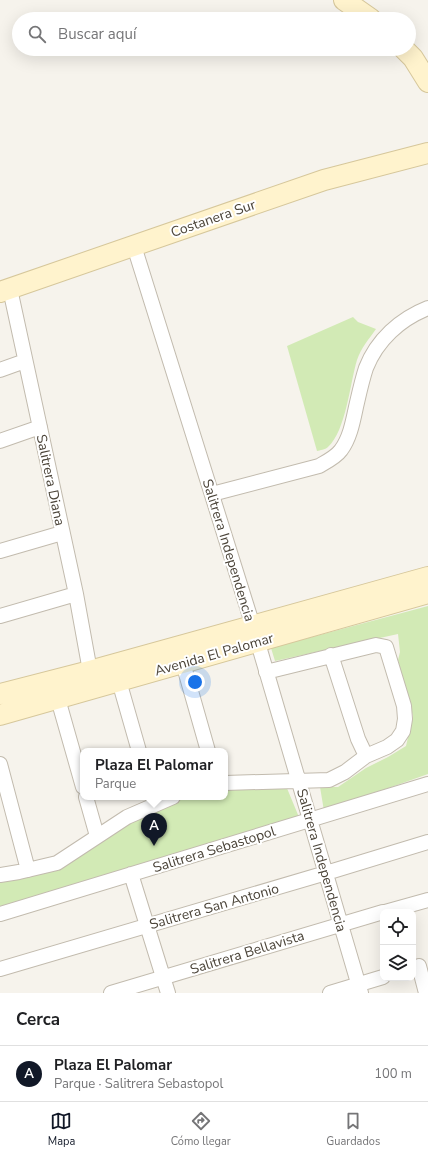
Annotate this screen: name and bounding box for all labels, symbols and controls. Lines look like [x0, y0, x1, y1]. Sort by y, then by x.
search box [12, 12, 416, 56]
icon: search [26, 23, 48, 45]
text: Buscar aquí [58, 24, 136, 44]
street label: Costanera Sur [168, 195, 258, 242]
street label: Salitrera Diana [32, 433, 69, 528]
street label: Salitrera Independencia [198, 477, 259, 624]
street label: Avenida El Palomar [152, 628, 276, 681]
your location [185, 672, 205, 692]
popup [80, 748, 228, 800]
text: Plaza El Palomar [95, 755, 213, 775]
text: Parque [95, 775, 136, 793]
street label: Salitrera Independencia [292, 786, 351, 934]
pin: A [141, 813, 167, 846]
street label: Salitrera Sebastopol [150, 821, 279, 877]
street label: Salitrera San Antonio [147, 879, 281, 934]
map controls [380, 909, 416, 981]
button: locate [380, 909, 416, 945]
street label: Salitrera Bellavista [188, 926, 307, 979]
button: layers [380, 945, 416, 981]
text: Cerca [16, 1008, 60, 1031]
text: Plaza El Palomar [54, 1055, 172, 1075]
text: A [24, 1065, 34, 1083]
text: 100 m [374, 1065, 412, 1083]
text: Parque · Salitrera Sebastopol [54, 1075, 223, 1093]
tab: Mapa [48, 1110, 75, 1149]
tab: Cómo llegar [171, 1110, 231, 1149]
tab: Guardados [326, 1110, 380, 1149]

